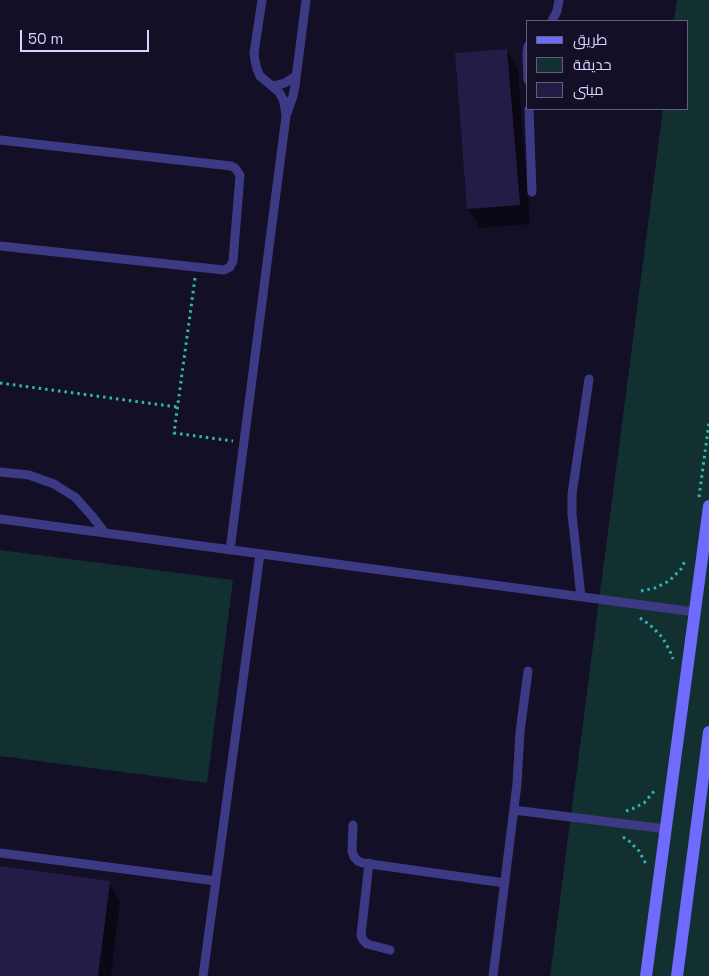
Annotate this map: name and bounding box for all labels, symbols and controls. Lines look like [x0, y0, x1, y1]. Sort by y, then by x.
scale bar [22, 20, 151, 52]
legend [526, 20, 689, 110]
text: 50 m [28, 29, 63, 48]
text: طريق [573, 30, 607, 49]
text: حديقة [573, 55, 612, 74]
text: مبنى [573, 80, 604, 99]

